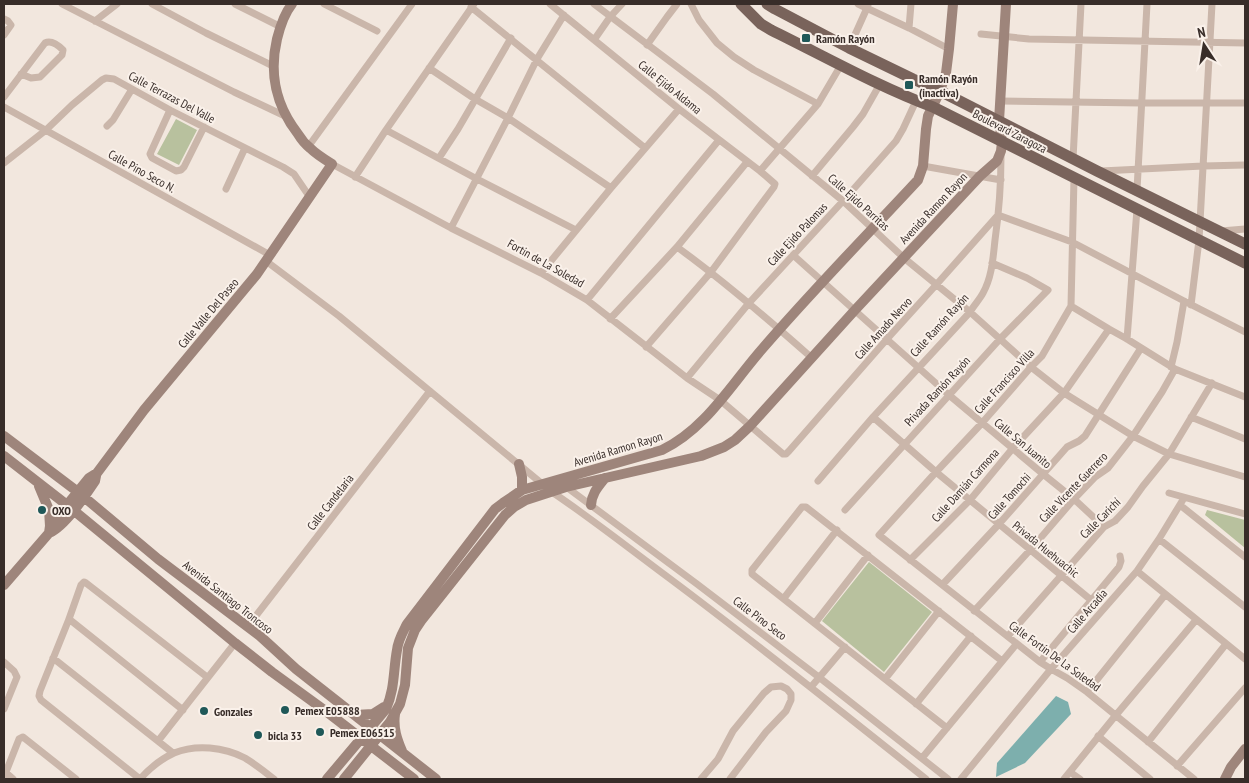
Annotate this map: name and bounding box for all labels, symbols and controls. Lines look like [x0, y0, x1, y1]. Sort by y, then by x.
north arrow [1179, 20, 1229, 70]
text: N [1196, 23, 1207, 42]
place label: Ramón Rayón [816, 31, 875, 46]
marker: Ramón Rayón [800, 32, 812, 44]
street label: Calle Ejido Aldama [635, 57, 705, 117]
street label: Calle Terrazas Del Valle [126, 68, 218, 126]
place label: Ramón Rayón (inactiva) [919, 71, 978, 100]
marker: Ramón Rayón (inactiva) [903, 79, 915, 91]
street label: Boulevard Zaragoza [970, 106, 1050, 156]
street label: Calle Pino Seco N. [106, 146, 178, 196]
street label: Avenida Ramon Rayon [896, 169, 970, 247]
street label: Calle Ejido Parritas [825, 170, 893, 234]
street label: Calle Ejido Palomas [764, 199, 830, 269]
street label: Fortin de La Soledad [505, 236, 587, 290]
street label: Calle Valle Del Paseo [174, 275, 242, 351]
street label: Calle Ramón Rayón [907, 290, 971, 360]
street label: Calle Amado Nervo [851, 294, 915, 362]
street label: Calle Francisco Villa [971, 345, 1037, 417]
street label: Privada Ramón Rayón [901, 353, 973, 429]
street label: Calle San Juanito [991, 415, 1055, 471]
street label: Avenida Ramon Rayon [572, 428, 664, 470]
street label: Calle Damián Carmona [928, 445, 1002, 525]
street label: Calle Vicente Guerrero [1036, 449, 1110, 525]
street label: Calle Tomochi [984, 470, 1034, 522]
street label: Calle Candelaria [303, 471, 357, 533]
street label: Calle Carichí [1077, 494, 1124, 541]
place label: OXO [52, 503, 71, 518]
marker: OXO [36, 504, 48, 516]
street label: Privada Huehuachic [1010, 518, 1083, 581]
street label: Avenida Santiago Troncoso [180, 557, 276, 637]
street label: Calle Arcadia [1064, 586, 1110, 636]
street label: Calle Pino Seco [730, 593, 790, 643]
street label: Calle Fortín De La Soledad [1006, 618, 1104, 694]
place label: Pemex E05888 [295, 703, 360, 718]
place label: Gonzales [214, 704, 253, 719]
marker: Pemex E05888 [279, 704, 291, 716]
marker: Gonzales [198, 705, 210, 717]
place label: Pemex E06515 [330, 725, 395, 740]
marker: Pemex E06515 [314, 726, 326, 738]
place label: bicla 33 [268, 728, 302, 743]
marker: bicla 33 [252, 729, 264, 741]

